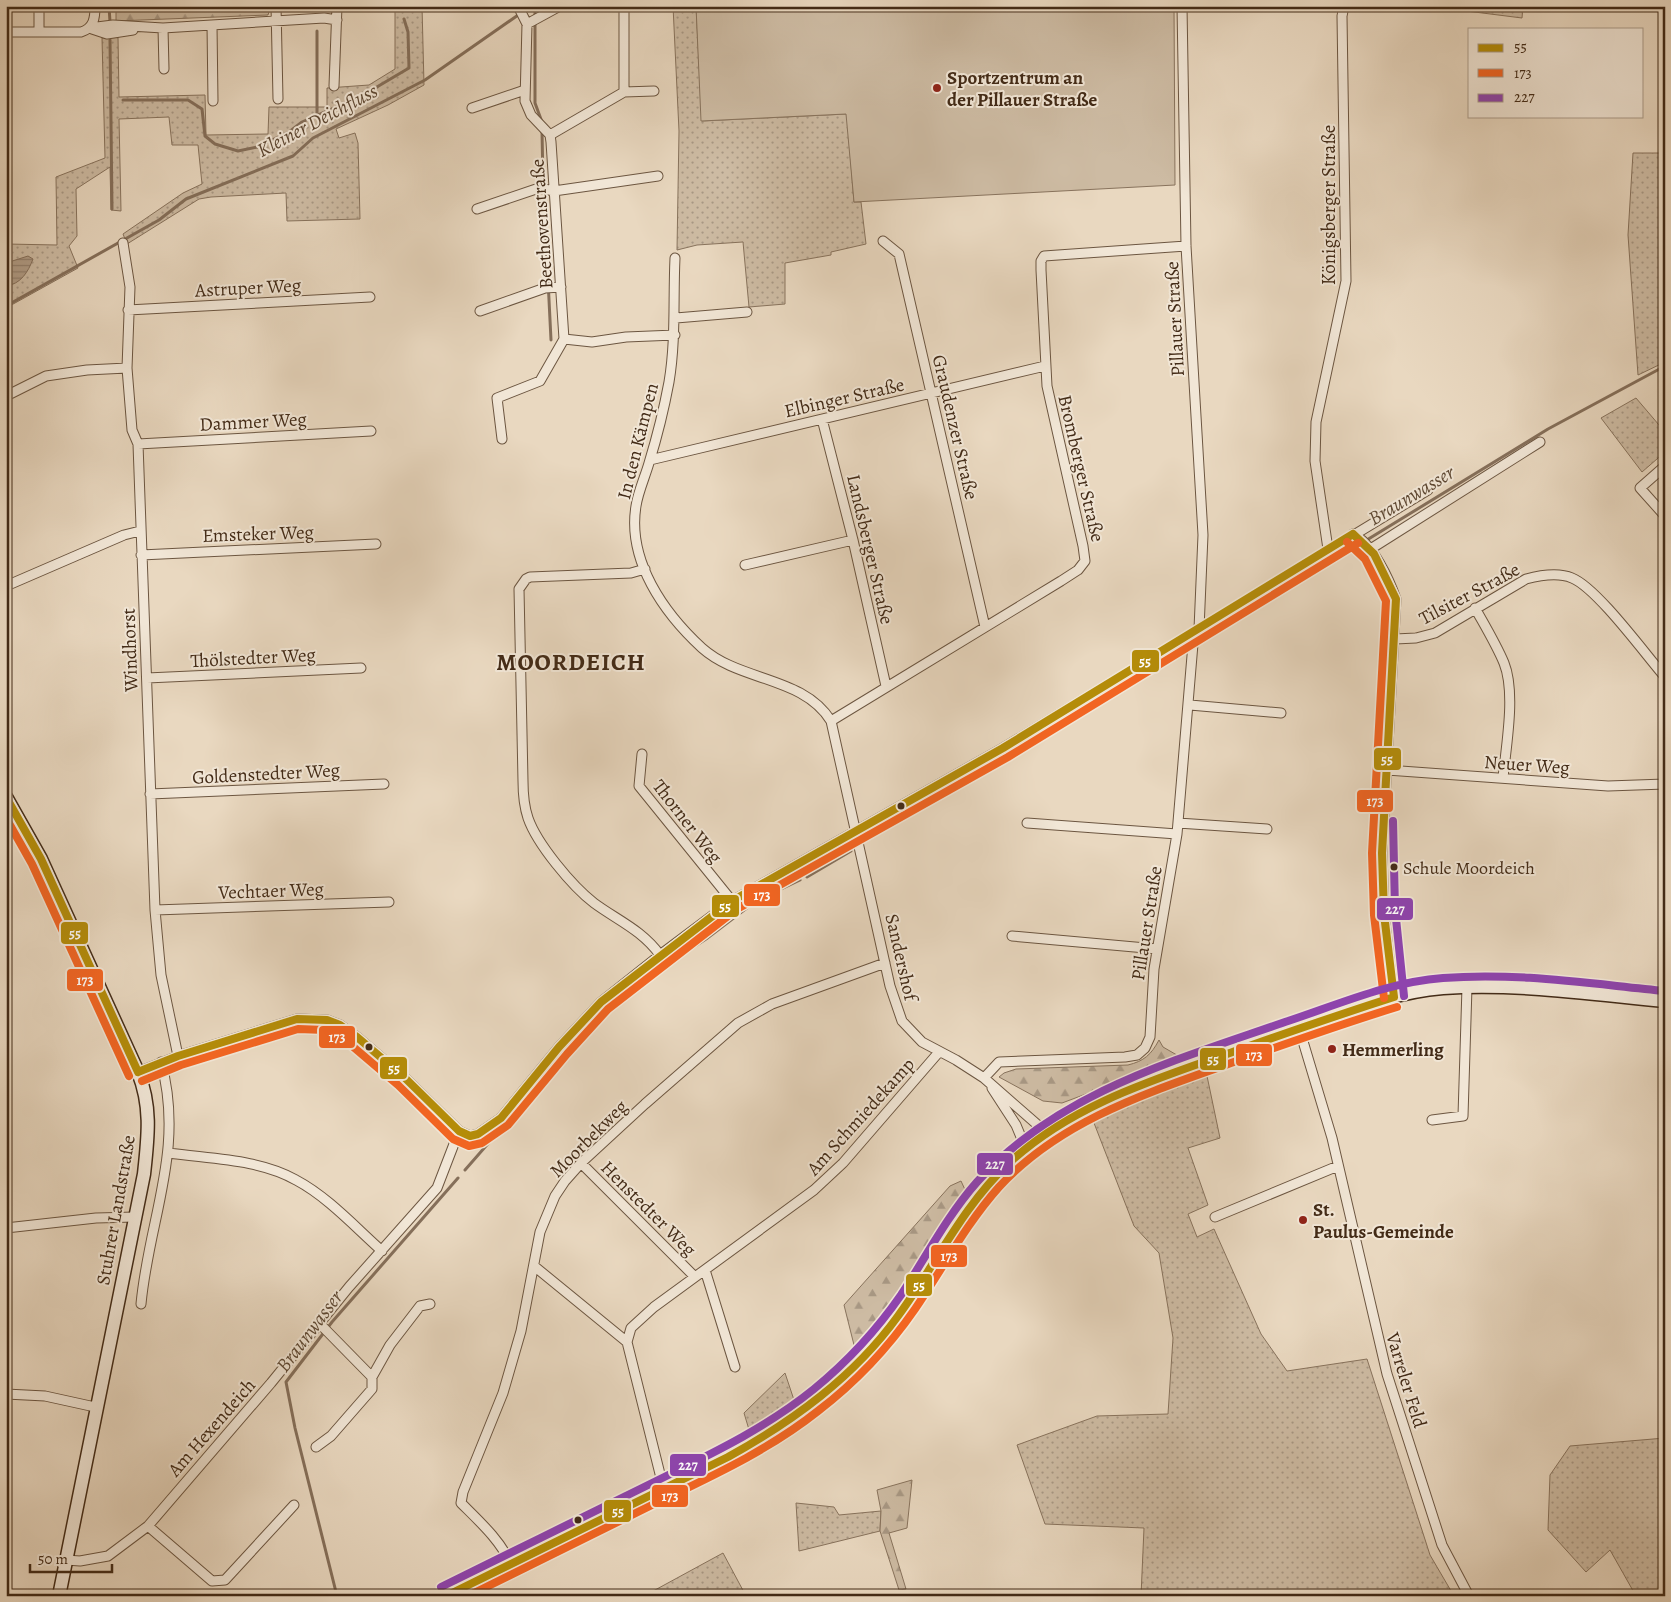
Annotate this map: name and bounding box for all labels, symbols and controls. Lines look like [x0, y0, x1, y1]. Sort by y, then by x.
legend [1468, 28, 1644, 118]
text: 55 [1514, 37, 1527, 57]
text: 173 [1514, 63, 1532, 83]
place label: Sportzentrum an der Pillauer Straße [947, 65, 1097, 113]
water label: Kleiner Deichfluss [252, 77, 382, 164]
marker: Sportzentrum an der Pillauer Straße [931, 82, 943, 94]
text: 227 [1514, 87, 1535, 107]
street label: Königsberger Straße [1316, 125, 1342, 285]
street label: Beethovenstraße [524, 158, 560, 290]
street label: Pillauer Straße [1159, 261, 1191, 377]
street label: Astruper Weg [193, 272, 302, 304]
street label: Graudenzer Straße [926, 352, 984, 502]
street label: Elbinger Straße [782, 372, 907, 424]
street label: In den Kämpen [611, 380, 665, 502]
street label: Bromberger Straße [1051, 392, 1111, 544]
street label: Dammer Weg [199, 406, 308, 438]
water label: Braunwasser [1363, 459, 1460, 532]
street label: Landsberger Straße [840, 472, 900, 627]
street label: Emsteker Weg [202, 519, 315, 549]
street label: Tilsiter Straße [1415, 556, 1524, 631]
street label: Windhorst [116, 608, 144, 693]
street label: Thölstedter Weg [190, 642, 317, 674]
district label: MOORDEICH [496, 646, 646, 678]
line badge: 55 [1131, 649, 1160, 673]
text: 55 [1139, 652, 1151, 671]
line badge: 55 [1373, 747, 1402, 771]
street label: Neuer Weg [1483, 749, 1571, 781]
text: 55 [1381, 750, 1393, 769]
street label: Goldenstedter Weg [191, 757, 341, 791]
street label: Thorner Weg [646, 774, 728, 869]
line badge: 173 [1356, 789, 1394, 813]
text: 173 [1366, 792, 1384, 811]
unlabelled marker [896, 801, 906, 811]
place label: Schule Moordeich [1403, 856, 1535, 880]
marker: Schule Moordeich [1389, 862, 1399, 872]
street label: Pillauer Straße [1125, 864, 1169, 982]
street label: Vechtaer Weg [217, 876, 325, 906]
line badge: 173 [743, 883, 781, 907]
text: 173 [753, 886, 771, 905]
line badge: 55 [711, 894, 740, 918]
text: 55 [719, 897, 731, 916]
line badge: 227 [1376, 897, 1414, 921]
text: 227 [1385, 900, 1405, 919]
street label: Sandershof [878, 911, 924, 1006]
line badge: 55 [60, 921, 89, 945]
text: 55 [69, 924, 81, 943]
line badge: 173 [66, 968, 104, 992]
text: 173 [76, 971, 94, 990]
line badge: 173 [318, 1025, 356, 1049]
text: 173 [328, 1028, 346, 1047]
place label: Hemmerling [1342, 1037, 1444, 1063]
unlabelled marker [364, 1042, 374, 1052]
line badge: 173 [1235, 1043, 1273, 1067]
marker: Hemmerling [1326, 1043, 1338, 1055]
text: 173 [1245, 1046, 1263, 1065]
line badge: 55 [1199, 1047, 1227, 1071]
text: 55 [1207, 1050, 1219, 1069]
street label: Am Schmiedekamp [800, 1052, 921, 1182]
line badge: 55 [379, 1056, 408, 1080]
text: 55 [388, 1059, 400, 1078]
street label: Moorbekweg [544, 1094, 634, 1183]
street label: Stuhrer Landstraße [90, 1133, 142, 1287]
line badge: 227 [976, 1152, 1014, 1176]
street label: Henstedter Weg [595, 1155, 702, 1263]
text: 227 [985, 1155, 1005, 1174]
place label: St. Paulus-Gemeinde [1313, 1197, 1454, 1245]
marker: St. Paulus-Gemeinde [1297, 1214, 1309, 1226]
line badge: 173 [930, 1244, 968, 1268]
text: 173 [940, 1247, 958, 1266]
line badge: 55 [905, 1273, 933, 1297]
text: 55 [913, 1276, 925, 1295]
water label: Braunwasser [270, 1284, 350, 1378]
street label: Varreler Feld [1379, 1329, 1433, 1432]
street label: Am Hexendeich [161, 1373, 262, 1483]
line badge: 227 [669, 1453, 707, 1477]
text: 227 [678, 1456, 698, 1475]
line badge: 173 [651, 1484, 689, 1508]
text: 173 [661, 1487, 679, 1506]
line badge: 55 [603, 1499, 632, 1523]
text: 55 [612, 1502, 624, 1521]
unlabelled marker [573, 1515, 583, 1525]
scale bar [30, 1542, 112, 1574]
text: 50 m [38, 1549, 68, 1569]

